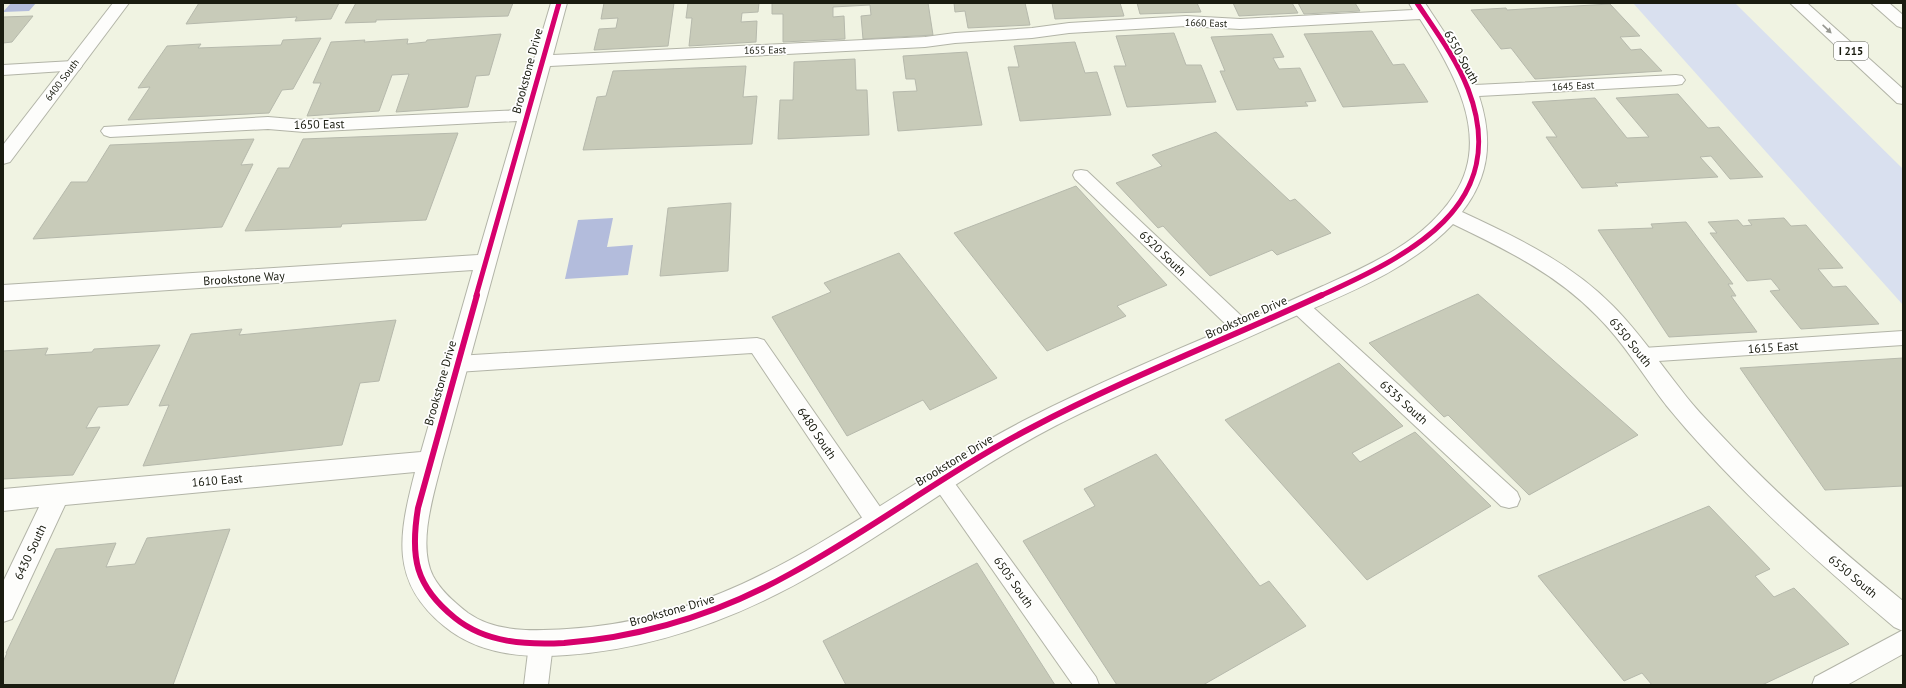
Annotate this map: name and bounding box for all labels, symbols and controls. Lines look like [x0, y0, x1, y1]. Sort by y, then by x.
street label: 1660 East [1185, 16, 1228, 30]
one-way arrow [1822, 25, 1832, 34]
street label: Brookstone Drive [508, 27, 546, 115]
street label: 6550 South [1441, 27, 1483, 87]
road number: I 215 [1834, 42, 1868, 60]
street label: 1655 East [744, 43, 787, 57]
street label: 6400 South [42, 56, 82, 104]
street label: 1645 East [1551, 78, 1595, 94]
street label: 1650 East [293, 116, 345, 132]
street label: 6520 South [1136, 227, 1190, 279]
street label: Brookstone Way [203, 268, 286, 288]
street label: Brookstone Drive [1203, 292, 1289, 342]
street label: 6550 South [1607, 314, 1655, 370]
street label: 1615 East [1747, 338, 1799, 356]
street label: Brookstone Drive [421, 339, 459, 427]
street label: 6535 South [1377, 377, 1431, 427]
street label: 6480 South [794, 404, 840, 462]
street label: Brookstone Drive [912, 431, 996, 489]
street label: 1610 East [191, 470, 243, 490]
street label: 6430 South [11, 522, 49, 582]
street label: 6550 South [1825, 551, 1881, 601]
street label: 6505 South [991, 553, 1037, 611]
street label: Brookstone Drive [628, 591, 716, 629]

